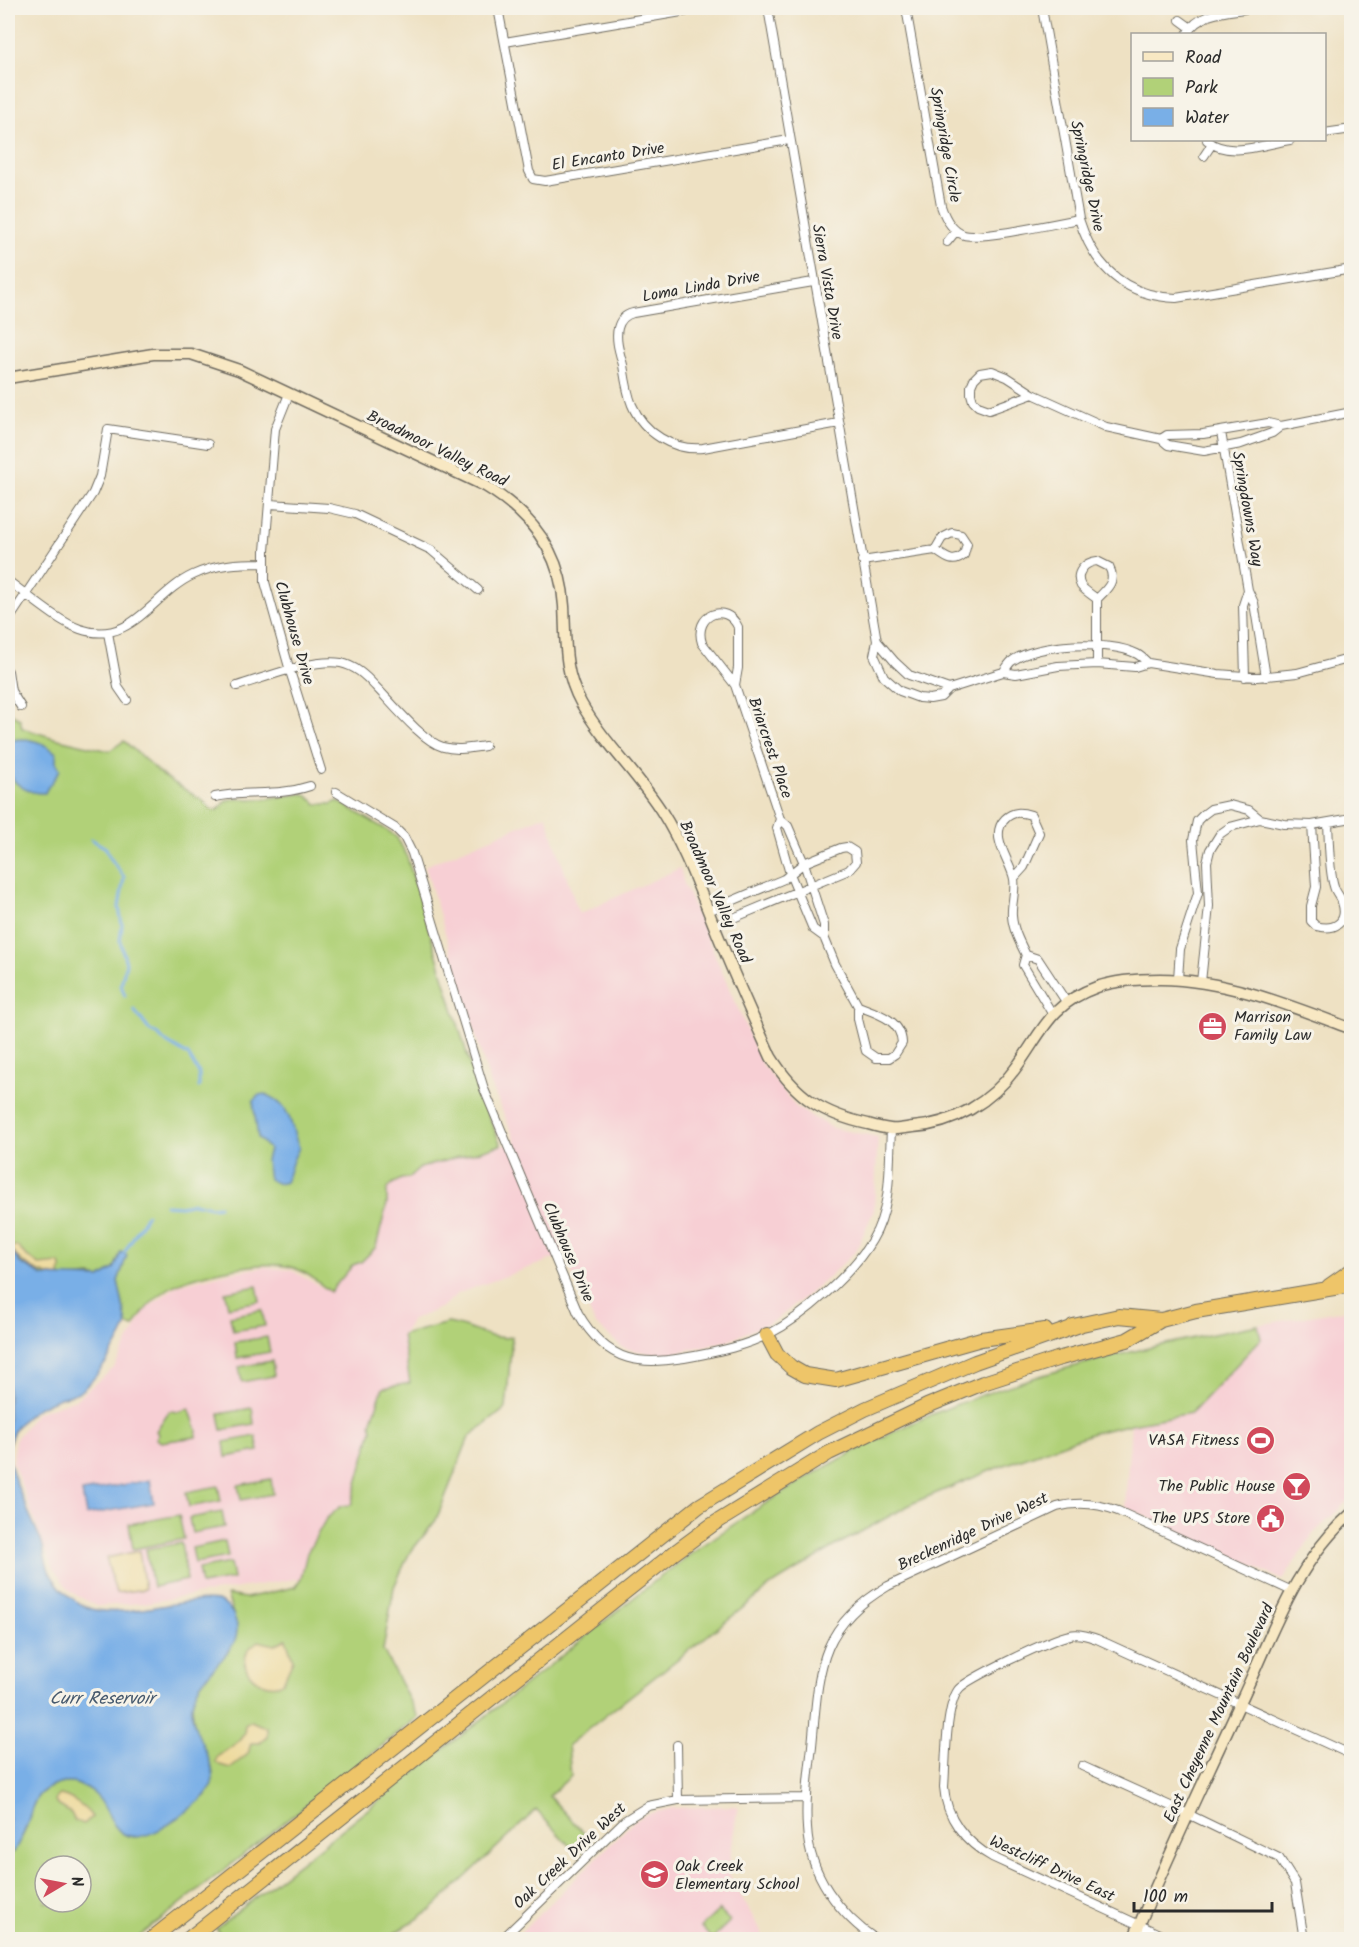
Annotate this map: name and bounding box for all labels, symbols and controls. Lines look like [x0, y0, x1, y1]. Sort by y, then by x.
legend [1131, 33, 1326, 141]
text: Road [1185, 44, 1222, 73]
text: Park [1185, 74, 1218, 103]
street label: Springridge Circle [923, 85, 967, 205]
text: Water [1185, 104, 1230, 133]
street label: Springridge Drive [1063, 118, 1111, 234]
street label: El Encanto Drive [550, 136, 666, 178]
street label: Sierra Vista Drive [805, 222, 849, 342]
street label: Loma Linda Drive [640, 264, 762, 310]
street label: Broadmoor Valley Road [362, 404, 513, 494]
street label: Springdowns Way [1225, 449, 1270, 569]
street label: Clubhouse Drive [267, 578, 321, 688]
street label: Briarcrest Place [741, 694, 799, 802]
street label: Broadmoor Valley Road [672, 816, 758, 968]
place label: Marrison Family Law [1234, 1005, 1311, 1048]
office icon: Marrison Family Law [1197, 1010, 1229, 1042]
street label: Clubhouse Drive [536, 1198, 600, 1306]
sports icon: VASA Fitness [1244, 1424, 1276, 1456]
place label: VASA Fitness [1148, 1428, 1239, 1453]
bar icon: The Public House [1280, 1470, 1312, 1502]
place label: The Public House [1159, 1474, 1275, 1499]
street label: Breckenridge Drive West [893, 1486, 1053, 1578]
public building icon: The UPS Store [1255, 1502, 1287, 1534]
place label: The UPS Store [1152, 1506, 1250, 1531]
street label: East Cheyenne Mountain Boulevard [1157, 1598, 1281, 1827]
water label: Curr Reservoir [50, 1685, 158, 1714]
street label: Oak Creek Drive West [508, 1796, 633, 1915]
street label: Westcliff Drive East [985, 1829, 1119, 1909]
north arrow [33, 1854, 93, 1914]
place label: Oak Creek Elementary School [675, 1854, 800, 1897]
school or university icon: Oak Creek Elementary School [638, 1859, 670, 1891]
text: N [63, 1875, 89, 1889]
scale bar [1134, 1875, 1272, 1913]
text: 100 m [1143, 1883, 1188, 1912]

